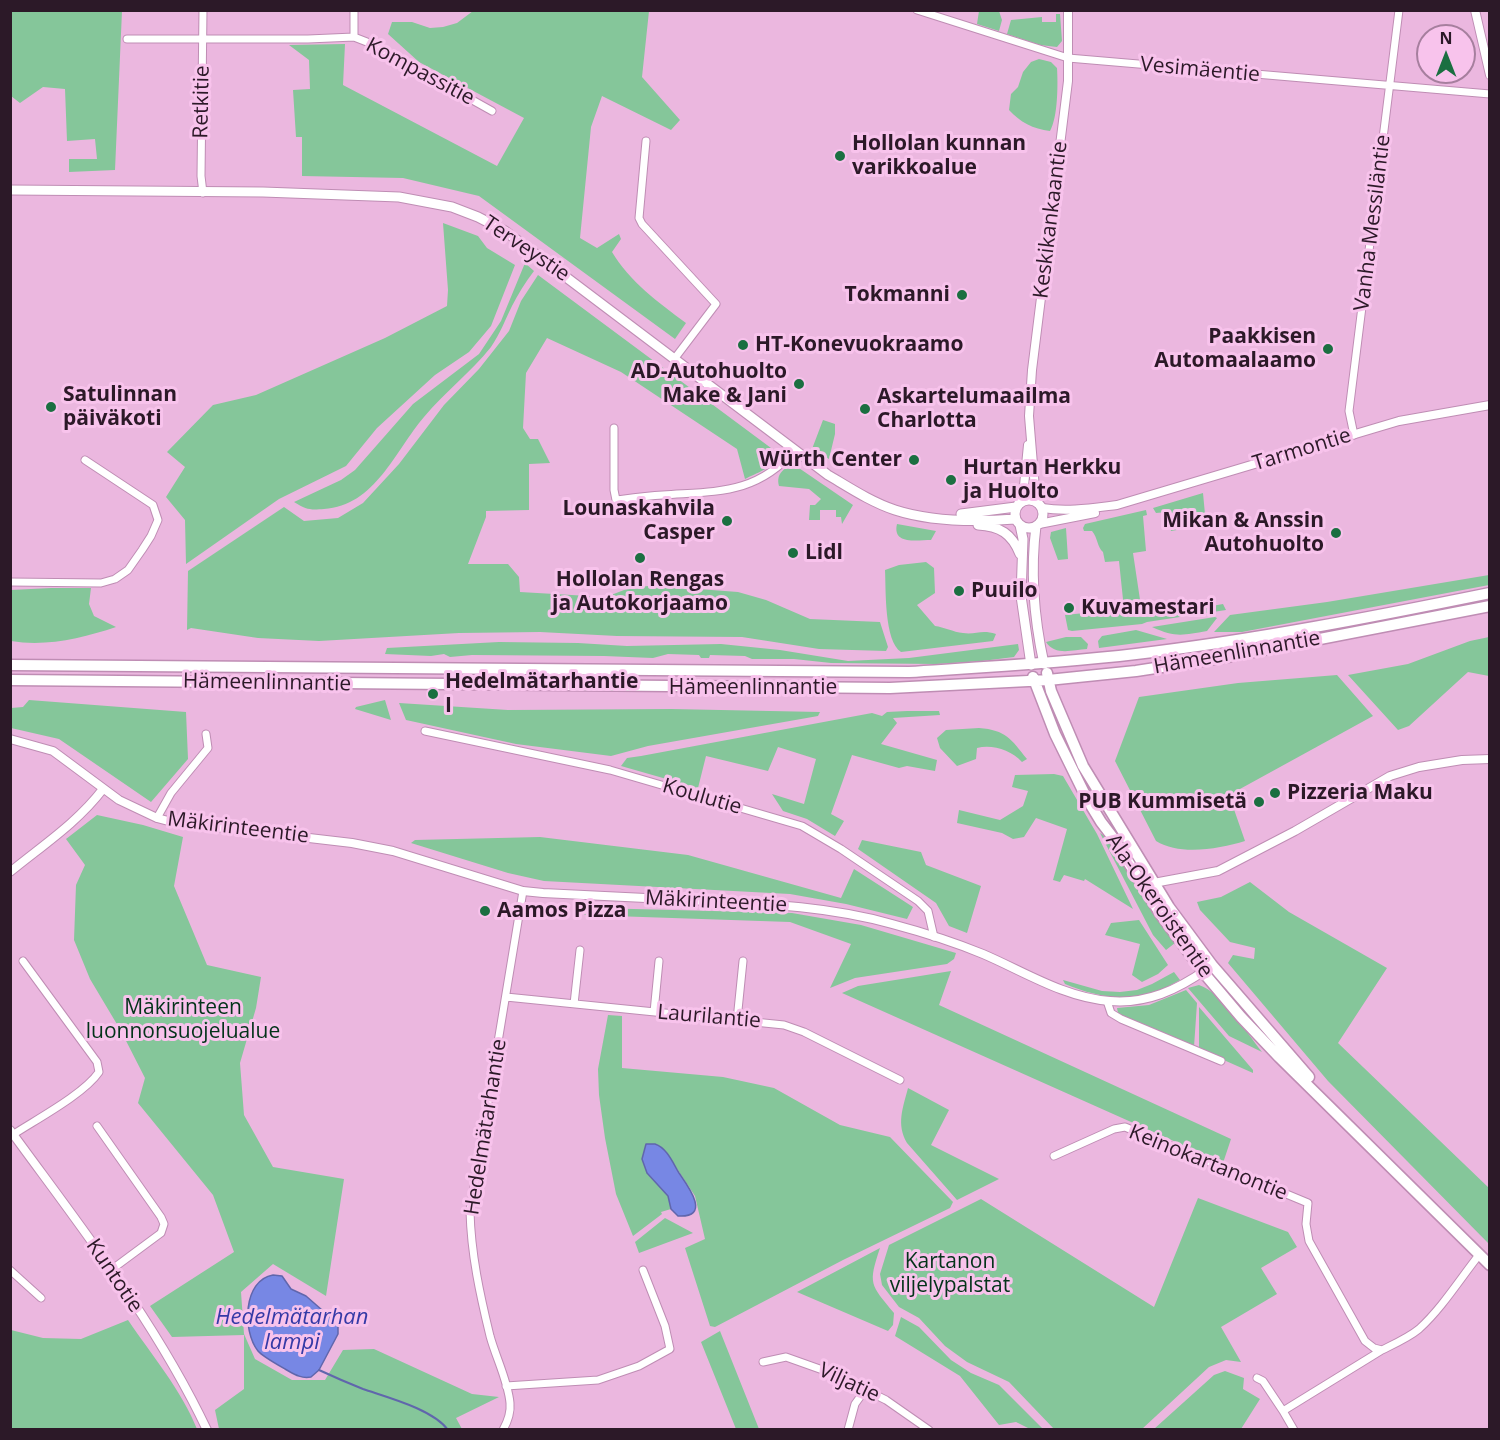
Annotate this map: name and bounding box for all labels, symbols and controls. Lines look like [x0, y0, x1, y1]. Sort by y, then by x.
north arrow [1416, 24, 1476, 84]
text: N [1439, 27, 1453, 49]
street label: Kompassitie [361, 33, 479, 111]
street label: Vesimäentie [1139, 52, 1261, 88]
street label: Retkitie [189, 65, 215, 139]
place label: Hollolan kunnan varikkoalue [852, 131, 1026, 181]
street label: Vanha Messiläntie [1350, 133, 1396, 313]
street label: Keskikankaantie [1029, 140, 1073, 300]
marker: Hollolan kunnan varikkoalue [833, 149, 847, 163]
street label: Terveystie [478, 211, 574, 287]
place label: Tokmanni [844, 282, 950, 308]
marker: Tokmanni [955, 288, 969, 302]
place label: Paakkisen Automaalaamo [1154, 324, 1316, 374]
place label: HT-Konevuokraamo [755, 332, 963, 358]
marker: HT-Konevuokraamo [736, 338, 750, 352]
marker: Paakkisen Automaalaamo [1321, 342, 1335, 356]
place label: AD-Autohuolto Make & Jani [631, 359, 787, 409]
marker: AD-Autohuolto Make & Jani [792, 377, 806, 391]
place label: Satulinnan päiväkoti [63, 382, 177, 432]
place label: Askartelumaailma Charlotta [877, 384, 1071, 434]
marker: Satulinnan päiväkoti [44, 400, 58, 414]
marker: Askartelumaailma Charlotta [858, 402, 872, 416]
street label: Tarmontie [1250, 423, 1354, 477]
place label: Würth Center [759, 447, 902, 473]
marker: Würth Center [907, 453, 921, 467]
place label: Hurtan Herkku ja Huolto [963, 455, 1121, 505]
marker: Hurtan Herkku ja Huolto [944, 473, 958, 487]
place label: Lounaskahvila Casper [562, 496, 715, 546]
place label: Mikan & Anssin Autohuolto [1162, 508, 1324, 558]
marker: Lounaskahvila Casper [720, 514, 734, 528]
marker: Mikan & Anssin Autohuolto [1329, 526, 1343, 540]
place label: Lidl [805, 540, 843, 566]
marker: Lidl [786, 546, 800, 560]
marker: Hollolan Rengas ja Autokorjaamo [633, 551, 647, 565]
place label: Hollolan Rengas ja Autokorjaamo [552, 567, 728, 617]
place label: Puuilo [971, 578, 1038, 604]
marker: Puuilo [952, 584, 966, 598]
place label: Kuvamestari [1081, 595, 1215, 621]
marker: Kuvamestari [1062, 601, 1076, 615]
street label: Hämeenlinnantie [1152, 626, 1322, 680]
street label: Hämeenlinnantie [183, 669, 351, 697]
place label: Hedelmätarhantie I [445, 669, 638, 719]
street label: Hämeenlinnantie [669, 675, 837, 701]
marker: Hedelmätarhantie I [426, 687, 440, 701]
street label: Koulutie [660, 774, 744, 820]
place label: Pizzeria Maku [1287, 780, 1433, 806]
marker: Pizzeria Maku [1268, 786, 1282, 800]
place label: PUB Kummisetä [1078, 789, 1247, 815]
marker: PUB Kummisetä [1252, 795, 1266, 809]
street label: Mäkirinteentie [166, 807, 310, 849]
street label: Ala-Okeroistentie [1100, 829, 1218, 983]
street label: Mäkirinteentie [644, 886, 788, 918]
place label: Aamos Pizza [497, 898, 626, 924]
marker: Aamos Pizza [478, 904, 492, 918]
park label: Mäkirinteen luonnonsuojelualue [86, 995, 280, 1045]
street label: Laurilantie [656, 1000, 762, 1034]
street label: Hedelmätarhantie [460, 1037, 512, 1217]
street label: Keinokartanontie [1125, 1120, 1291, 1206]
street label: Kuntotie [80, 1234, 148, 1318]
park label: Kartanon viljelypalstat [890, 1249, 1010, 1299]
water label: Hedelmätarhan lampi [216, 1305, 368, 1356]
street label: Viljatie [814, 1358, 884, 1408]

